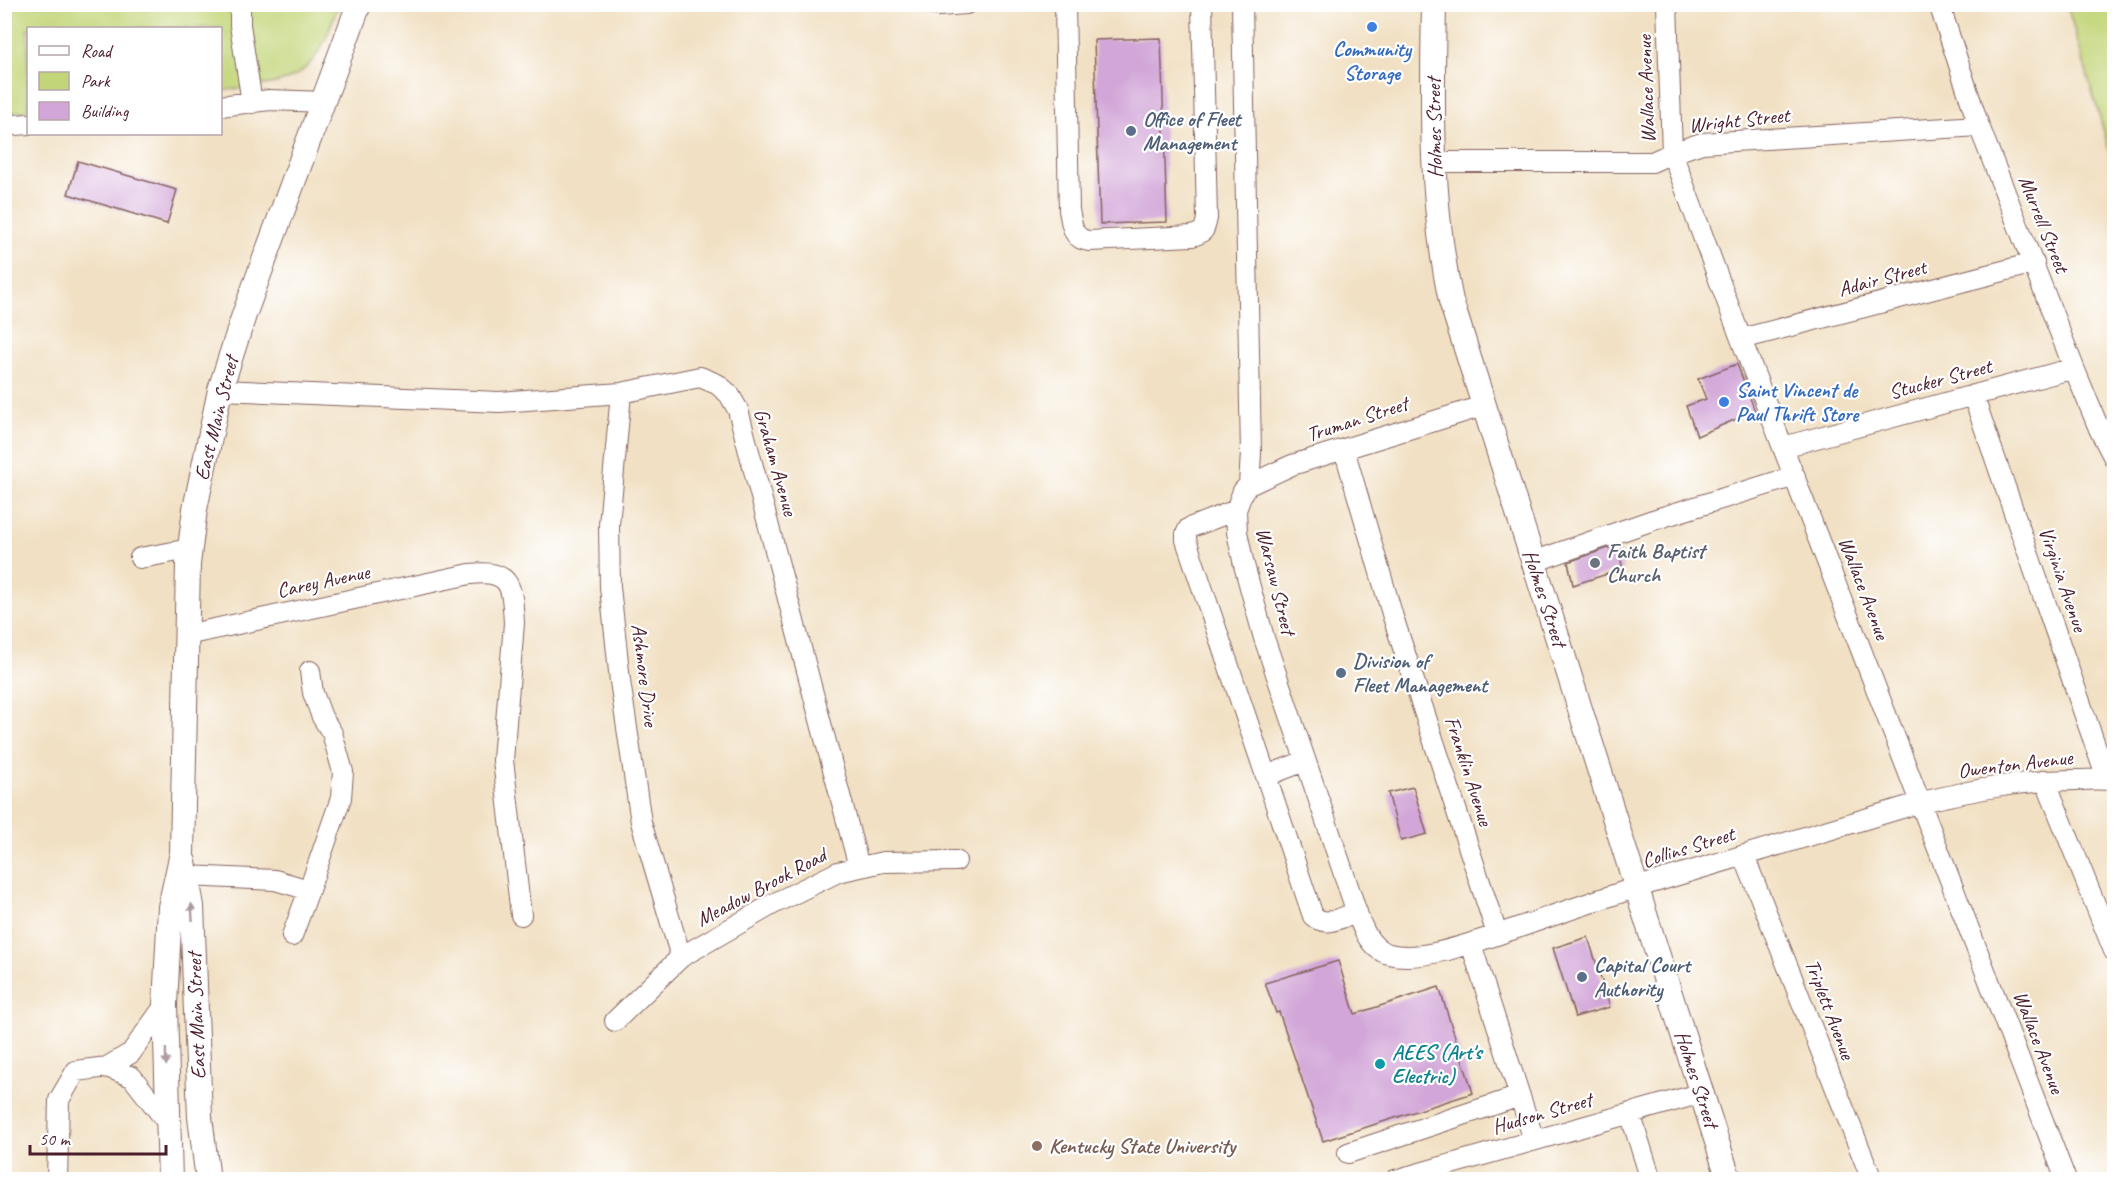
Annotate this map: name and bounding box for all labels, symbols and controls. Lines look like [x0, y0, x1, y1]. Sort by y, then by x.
marker: Community Storage [1365, 20, 1379, 34]
legend [27, 27, 222, 135]
street label: Wallace Avenue [1631, 34, 1661, 143]
place label: Community Storage [1333, 36, 1413, 86]
text: Road [81, 40, 114, 62]
text: Park [81, 70, 111, 92]
street label: Holmes Street [1420, 75, 1448, 178]
text: Building [81, 100, 130, 122]
street label: Wright Street [1687, 102, 1793, 138]
place label: Office of Fleet Management [1143, 106, 1243, 156]
marker: Office of Fleet Management [1124, 124, 1138, 138]
street label: Murrell Street [2013, 172, 2076, 278]
street label: Adair Street [1835, 253, 1931, 302]
street label: East Main Street [188, 350, 245, 483]
street label: Stucker Street [1886, 352, 1996, 405]
place label: Saint Vincent de Paul Thrift Store [1736, 377, 1860, 427]
street label: Truman Street [1303, 390, 1414, 448]
marker: Saint Vincent de Paul Thrift Store [1717, 395, 1731, 409]
street label: Graham Avenue [748, 406, 804, 520]
street label: Virginia Avenue [2033, 523, 2094, 637]
street label: Warsaw Street [1250, 525, 1303, 640]
street label: Wallace Avenue [1833, 533, 1896, 644]
place label: Faith Baptist Church [1607, 538, 1708, 588]
street label: Holmes Street [1517, 546, 1574, 653]
marker: Faith Baptist Church [1588, 556, 1602, 570]
street label: Carey Avenue [274, 558, 373, 603]
street label: Ashmore Drive [626, 622, 664, 730]
place label: Division of Fleet Management [1353, 648, 1489, 698]
marker: Division of Fleet Management [1334, 666, 1348, 680]
street label: Franklin Avenue [1439, 713, 1499, 830]
street label: Owenton Avenue [1956, 744, 2075, 784]
street label: Collins Street [1639, 820, 1739, 873]
street label: Meadow Brook Road [692, 840, 834, 932]
one-way arrow [187, 902, 197, 921]
street label: East Main Street [181, 949, 211, 1080]
place label: Capital Court Authority [1594, 952, 1693, 1003]
street label: Triplett Avenue [1799, 955, 1861, 1064]
marker: Capital Court Authority [1575, 970, 1589, 984]
street label: Wallace Avenue [2008, 987, 2071, 1098]
street label: Holmes Street [1669, 1027, 1726, 1134]
place label: AEES (Art's Electric) [1392, 1039, 1484, 1089]
one-way arrow [161, 1047, 171, 1066]
marker: AEES (Art's Electric) [1373, 1057, 1387, 1071]
street label: Hudson Street [1489, 1086, 1598, 1140]
scale bar [30, 1118, 166, 1156]
text: 50 m [39, 1128, 72, 1150]
place label: Kentucky State University [1049, 1133, 1237, 1160]
marker: Kentucky State University [1030, 1139, 1044, 1153]

